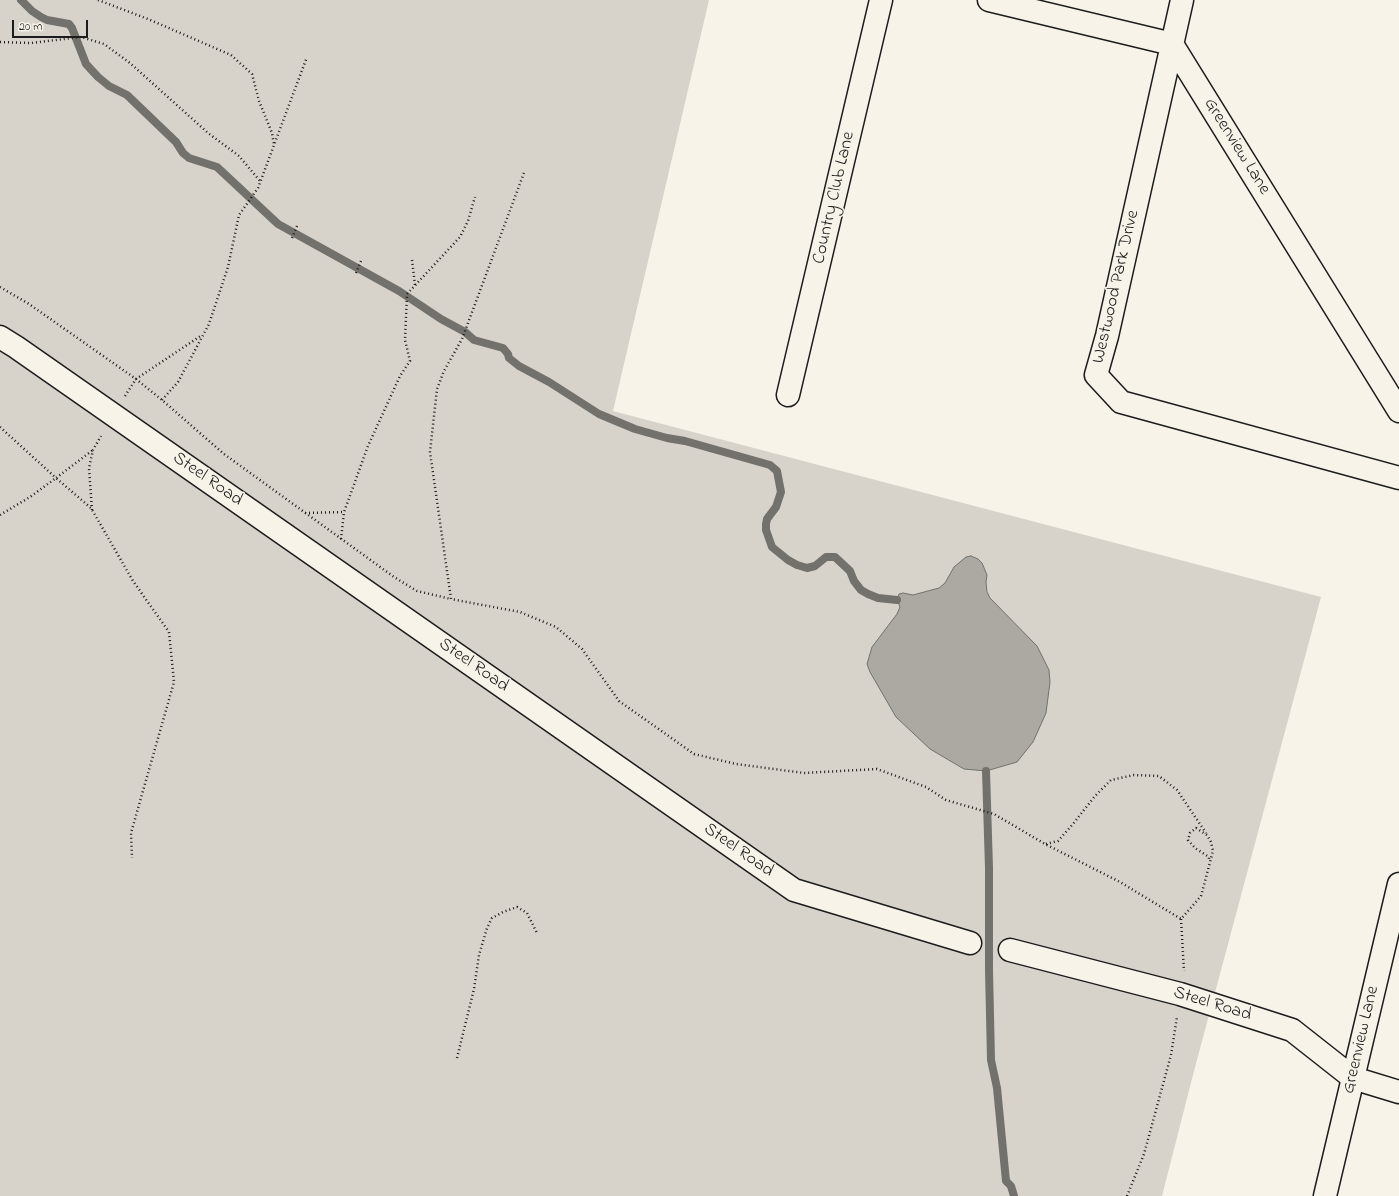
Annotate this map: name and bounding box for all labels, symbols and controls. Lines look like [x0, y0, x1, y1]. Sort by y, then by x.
scale bar [14, 12, 90, 38]
text: 20 m [19, 18, 42, 36]
street label: Greenview Lane [1198, 95, 1274, 199]
street label: Country Club Lane [809, 130, 861, 266]
street label: Westwood Park Drive [1089, 208, 1145, 366]
street label: Steel Road [168, 448, 246, 512]
street label: Steel Road [434, 634, 512, 698]
street label: Steel Road [699, 819, 777, 883]
street label: Steel Road [1170, 983, 1254, 1027]
street label: Greenview Lane [1339, 984, 1385, 1096]

